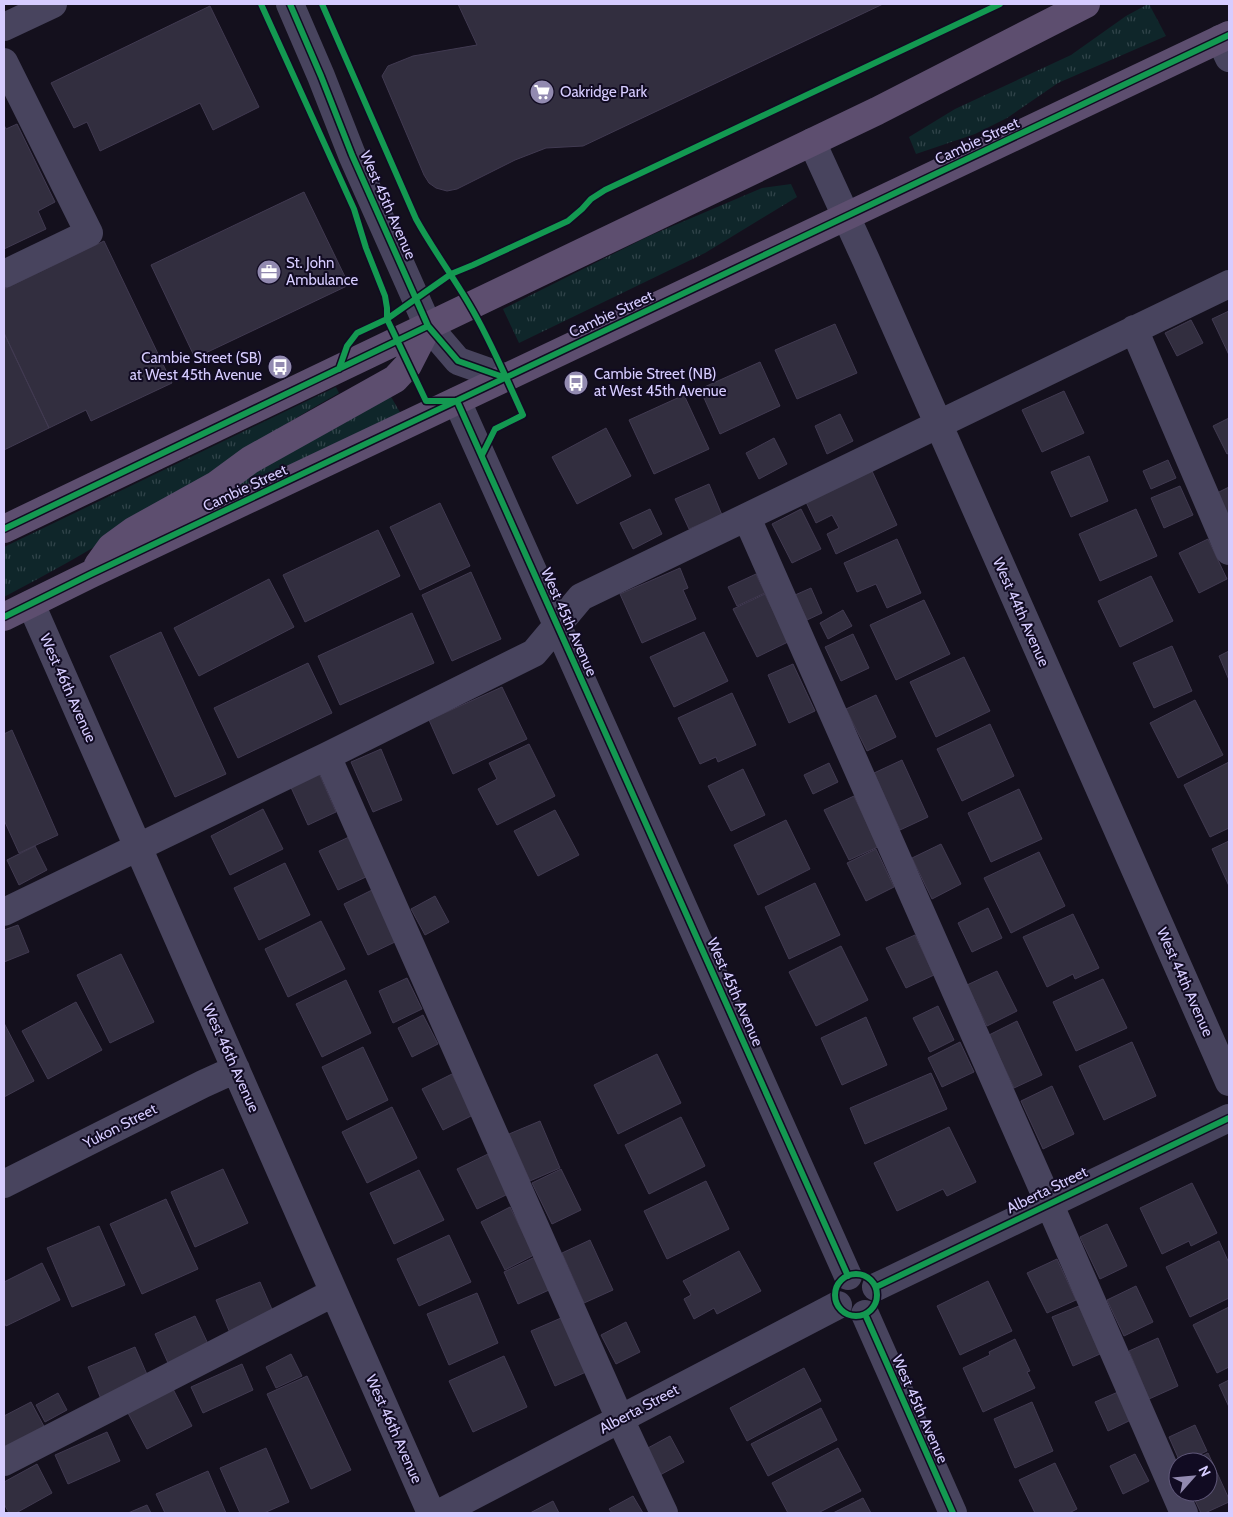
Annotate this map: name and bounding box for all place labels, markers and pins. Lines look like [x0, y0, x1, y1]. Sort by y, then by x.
supermarket icon: Oakridge Park [529, 79, 555, 105]
place label: Oakridge Park [560, 83, 647, 101]
place label: St. John Ambulance [286, 254, 358, 289]
office icon: St. John Ambulance [256, 259, 282, 285]
place label: Cambie Street (SB) at West 45th Avenue [130, 349, 262, 384]
bus stop icon: Cambie Street (SB) at West 45th Avenue [267, 354, 293, 380]
place label: Cambie Street (NB) at West 45th Avenue [594, 365, 727, 400]
bus stop icon: Cambie Street (NB) at West 45th Avenue [563, 370, 589, 396]

